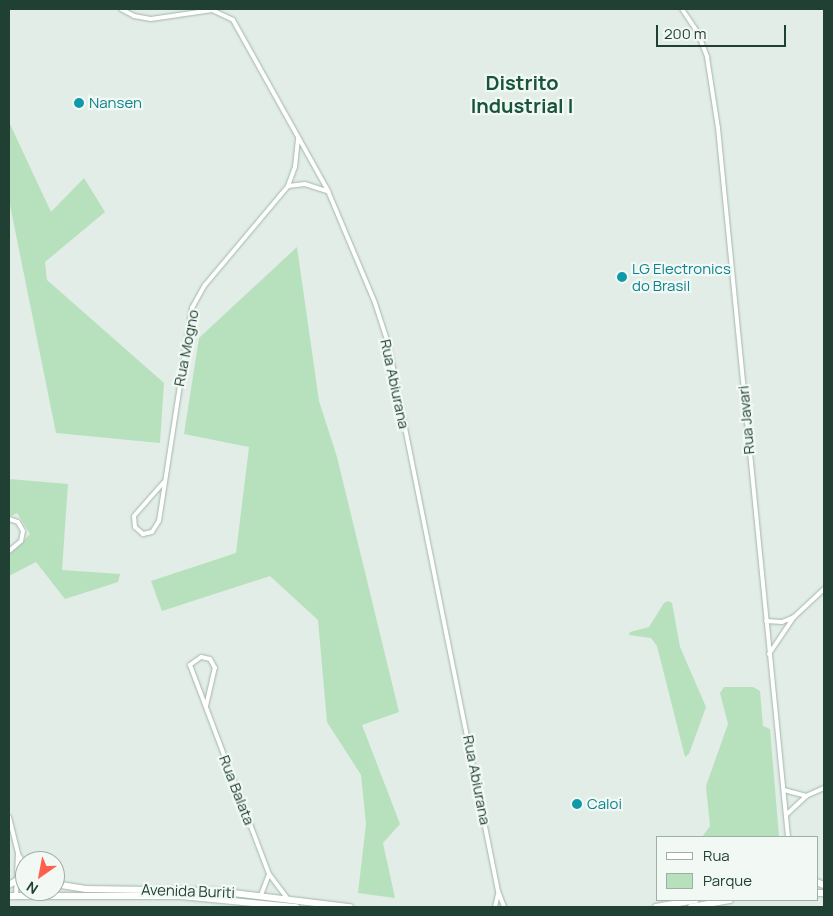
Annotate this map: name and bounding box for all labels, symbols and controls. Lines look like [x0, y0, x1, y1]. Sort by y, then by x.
scale bar [658, 15, 788, 47]
text: 200 m [664, 23, 707, 44]
district label: Distrito Industrial I [471, 71, 573, 118]
place label: Nansen [89, 94, 142, 112]
marker: Nansen [73, 97, 85, 109]
place label: LG Electronics do Brasil [632, 259, 731, 294]
marker: LG Electronics do Brasil [616, 271, 628, 283]
street label: Rua Mogno [170, 308, 202, 388]
street label: Rua Abiurana [377, 338, 413, 430]
street label: Rua Javari [734, 385, 758, 455]
street label: Rua Abiurana [459, 734, 495, 826]
street label: Rua Balata [215, 753, 259, 827]
place label: Caloi [587, 795, 622, 813]
marker: Caloi [571, 798, 583, 810]
legend [656, 836, 818, 901]
text: Rua [703, 845, 730, 866]
north arrow [15, 851, 65, 901]
text: Parque [703, 870, 752, 891]
text: N [23, 877, 41, 899]
street label: Avenida Buriti [141, 880, 235, 902]

